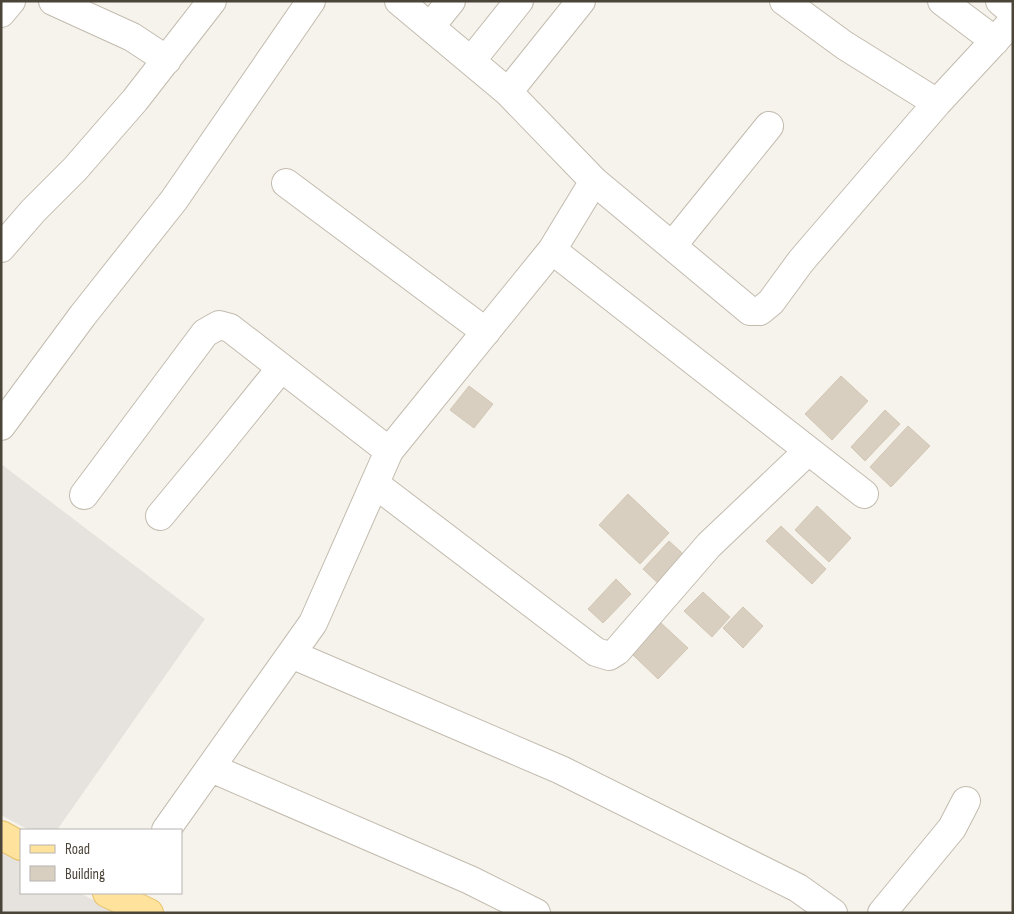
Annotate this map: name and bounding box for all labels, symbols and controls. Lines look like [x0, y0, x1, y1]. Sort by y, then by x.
legend [20, 829, 182, 894]
text: Road [65, 840, 90, 859]
text: Building [65, 865, 105, 884]

